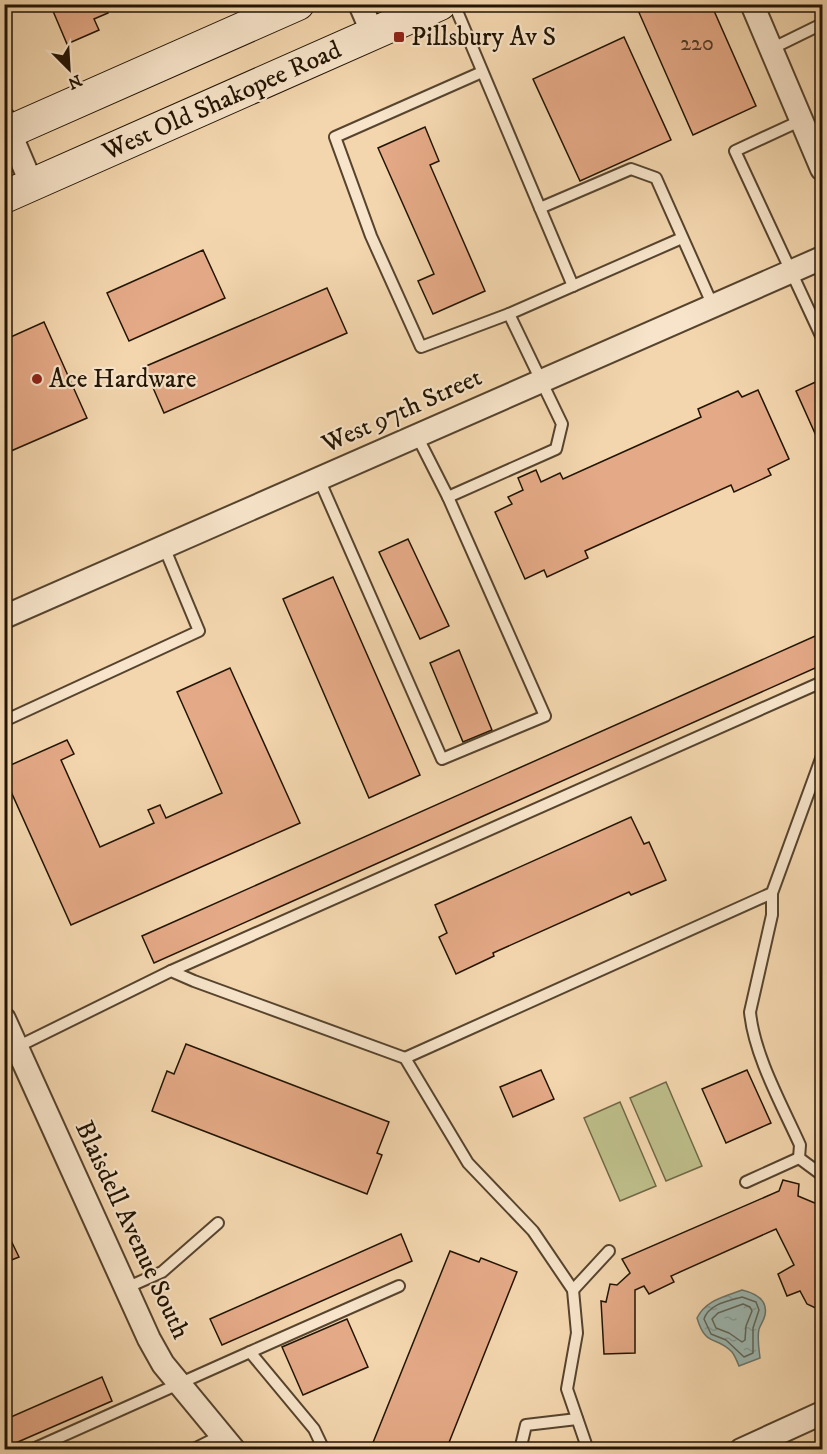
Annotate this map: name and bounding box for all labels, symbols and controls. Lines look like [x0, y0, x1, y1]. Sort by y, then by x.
place label: Pillsbury Av S [411, 21, 556, 54]
marker: Pillsbury Av S [392, 30, 406, 44]
house number: 220 [680, 30, 714, 57]
street label: West Old Shakopee Road [96, 33, 347, 169]
north arrow [39, 39, 99, 99]
text: N [65, 70, 85, 94]
street label: West 97th Street [316, 361, 487, 461]
place label: Ace Hardware [49, 363, 197, 396]
marker: Ace Hardware [30, 372, 44, 386]
street label: Blaisdell Avenue South [67, 1116, 197, 1345]

